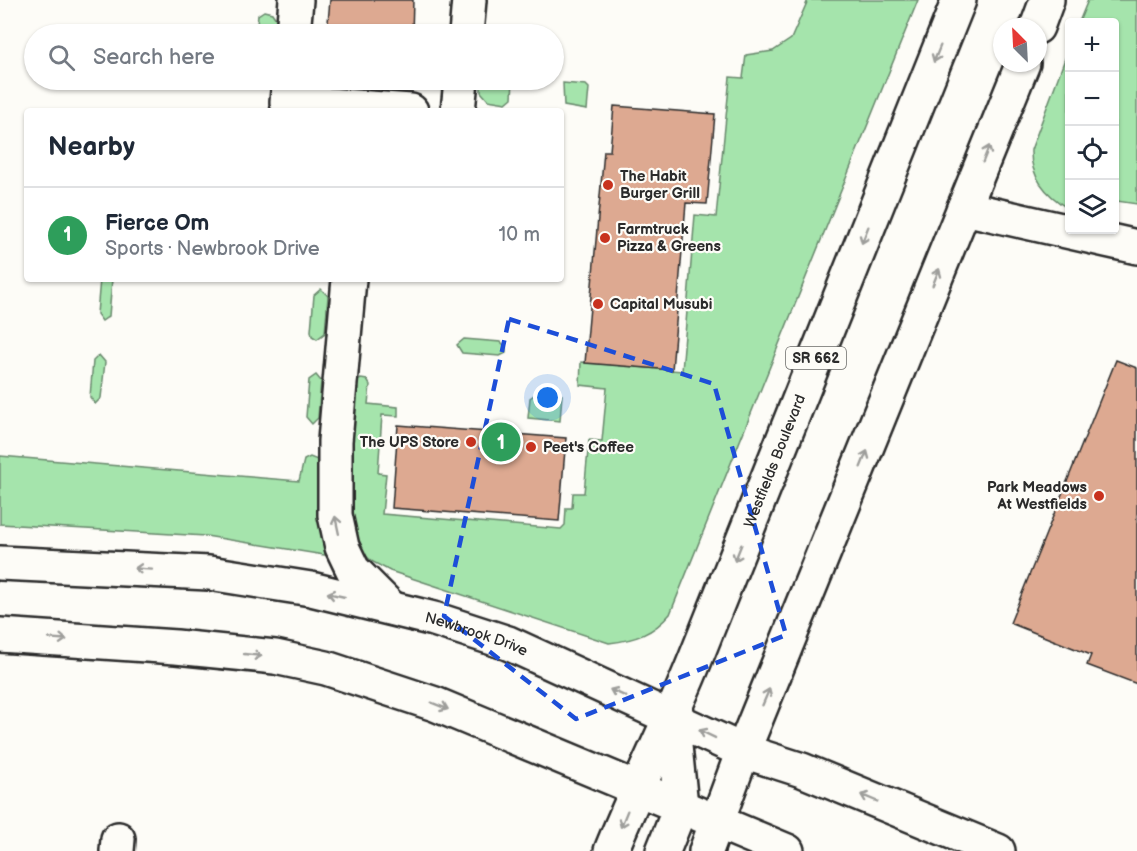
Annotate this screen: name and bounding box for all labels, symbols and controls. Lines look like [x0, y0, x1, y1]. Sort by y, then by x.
north arrow [993, 18, 1047, 72]
map controls [1065, 18, 1119, 234]
button: + [1065, 18, 1119, 72]
search box [24, 24, 564, 90]
icon: search [45, 41, 78, 74]
text: Search here [93, 44, 215, 71]
one-way arrow [931, 45, 942, 63]
button: − [1065, 72, 1119, 126]
button: locate [1065, 126, 1119, 180]
text: Nearby [48, 132, 135, 163]
one-way arrow [981, 145, 992, 164]
place label: The Habit Burger Grill [620, 167, 700, 203]
marker: The Habit Burger Grill [601, 178, 615, 192]
button: layers [1065, 180, 1119, 234]
text: Fierce Om [105, 210, 209, 237]
place label: Farmtruck Pizza & Greens [617, 220, 721, 256]
text: 1 [63, 223, 72, 247]
text: 10 m [499, 223, 540, 247]
one-way arrow [859, 226, 870, 244]
marker: Farmtruck Pizza & Greens [598, 231, 612, 245]
text: Sports · Newbrook Drive [105, 237, 320, 261]
one-way arrow [931, 269, 942, 287]
place label: Capital Musubi [610, 295, 712, 314]
marker: Capital Musubi [591, 297, 605, 311]
road number: SR 662 [786, 347, 846, 369]
your location [533, 383, 562, 412]
street label: Westfields Boulevard [740, 392, 810, 531]
pin: 1 [482, 420, 520, 464]
place label: The UPS Store [360, 433, 459, 452]
marker: The UPS Store [464, 435, 478, 449]
place label: Peet's Coffee [543, 438, 634, 457]
marker: Peet's Coffee [524, 440, 538, 454]
one-way arrow [859, 450, 870, 468]
place label: Park Meadows At Westfields [987, 478, 1087, 514]
marker: Park Meadows At Westfields [1092, 489, 1106, 503]
one-way arrow [331, 516, 342, 535]
one-way arrow [732, 543, 743, 562]
one-way arrow [133, 563, 153, 574]
one-way arrow [327, 588, 346, 600]
street label: Newbrook Drive [423, 608, 531, 661]
one-way arrow [48, 633, 68, 644]
one-way arrow [242, 650, 262, 661]
one-way arrow [610, 686, 628, 698]
one-way arrow [761, 689, 773, 707]
one-way arrow [430, 701, 449, 712]
one-way arrow [699, 728, 717, 739]
one-way arrow [860, 792, 879, 803]
one-way arrow [618, 809, 629, 828]

